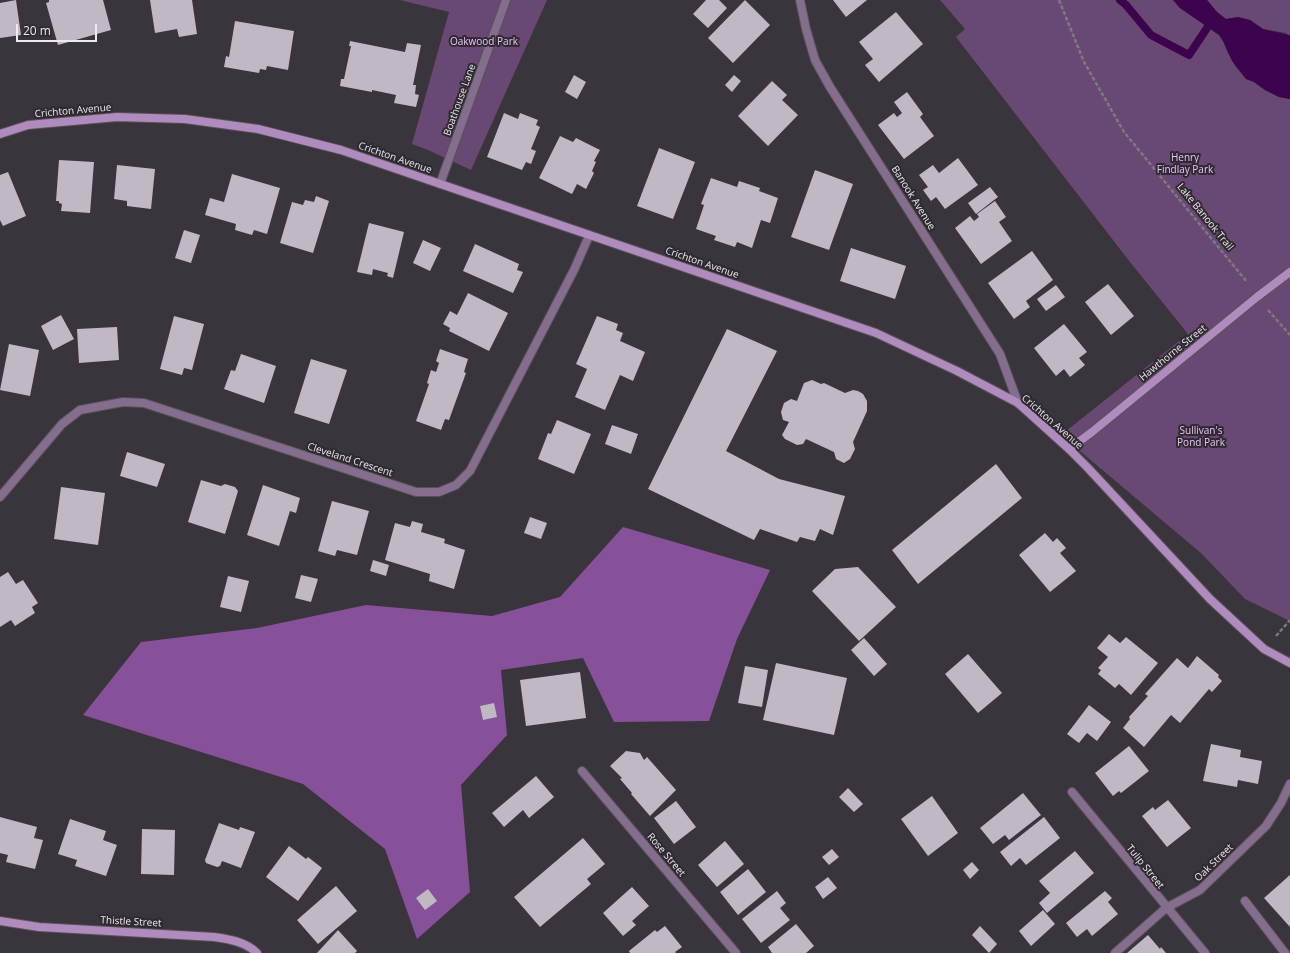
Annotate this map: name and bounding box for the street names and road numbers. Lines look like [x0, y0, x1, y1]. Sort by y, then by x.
street label: Boathouse Lane [441, 63, 479, 137]
street label: Crichton Avenue [34, 102, 112, 120]
street label: Crichton Avenue [357, 140, 433, 176]
street label: Banook Avenue [889, 164, 937, 232]
street label: Lake Banook Trail [1174, 181, 1236, 253]
street label: Crichton Avenue [664, 245, 740, 281]
street label: Hawthorne Street [1137, 322, 1209, 384]
street label: Crichton Avenue [1019, 392, 1085, 452]
street label: Cleveland Crescent [306, 441, 394, 479]
street label: Rose Street [644, 831, 688, 879]
street label: Tulip Street [1124, 842, 1166, 892]
street label: Oak Street [1192, 842, 1236, 884]
street label: Thistle Street [100, 914, 162, 930]

